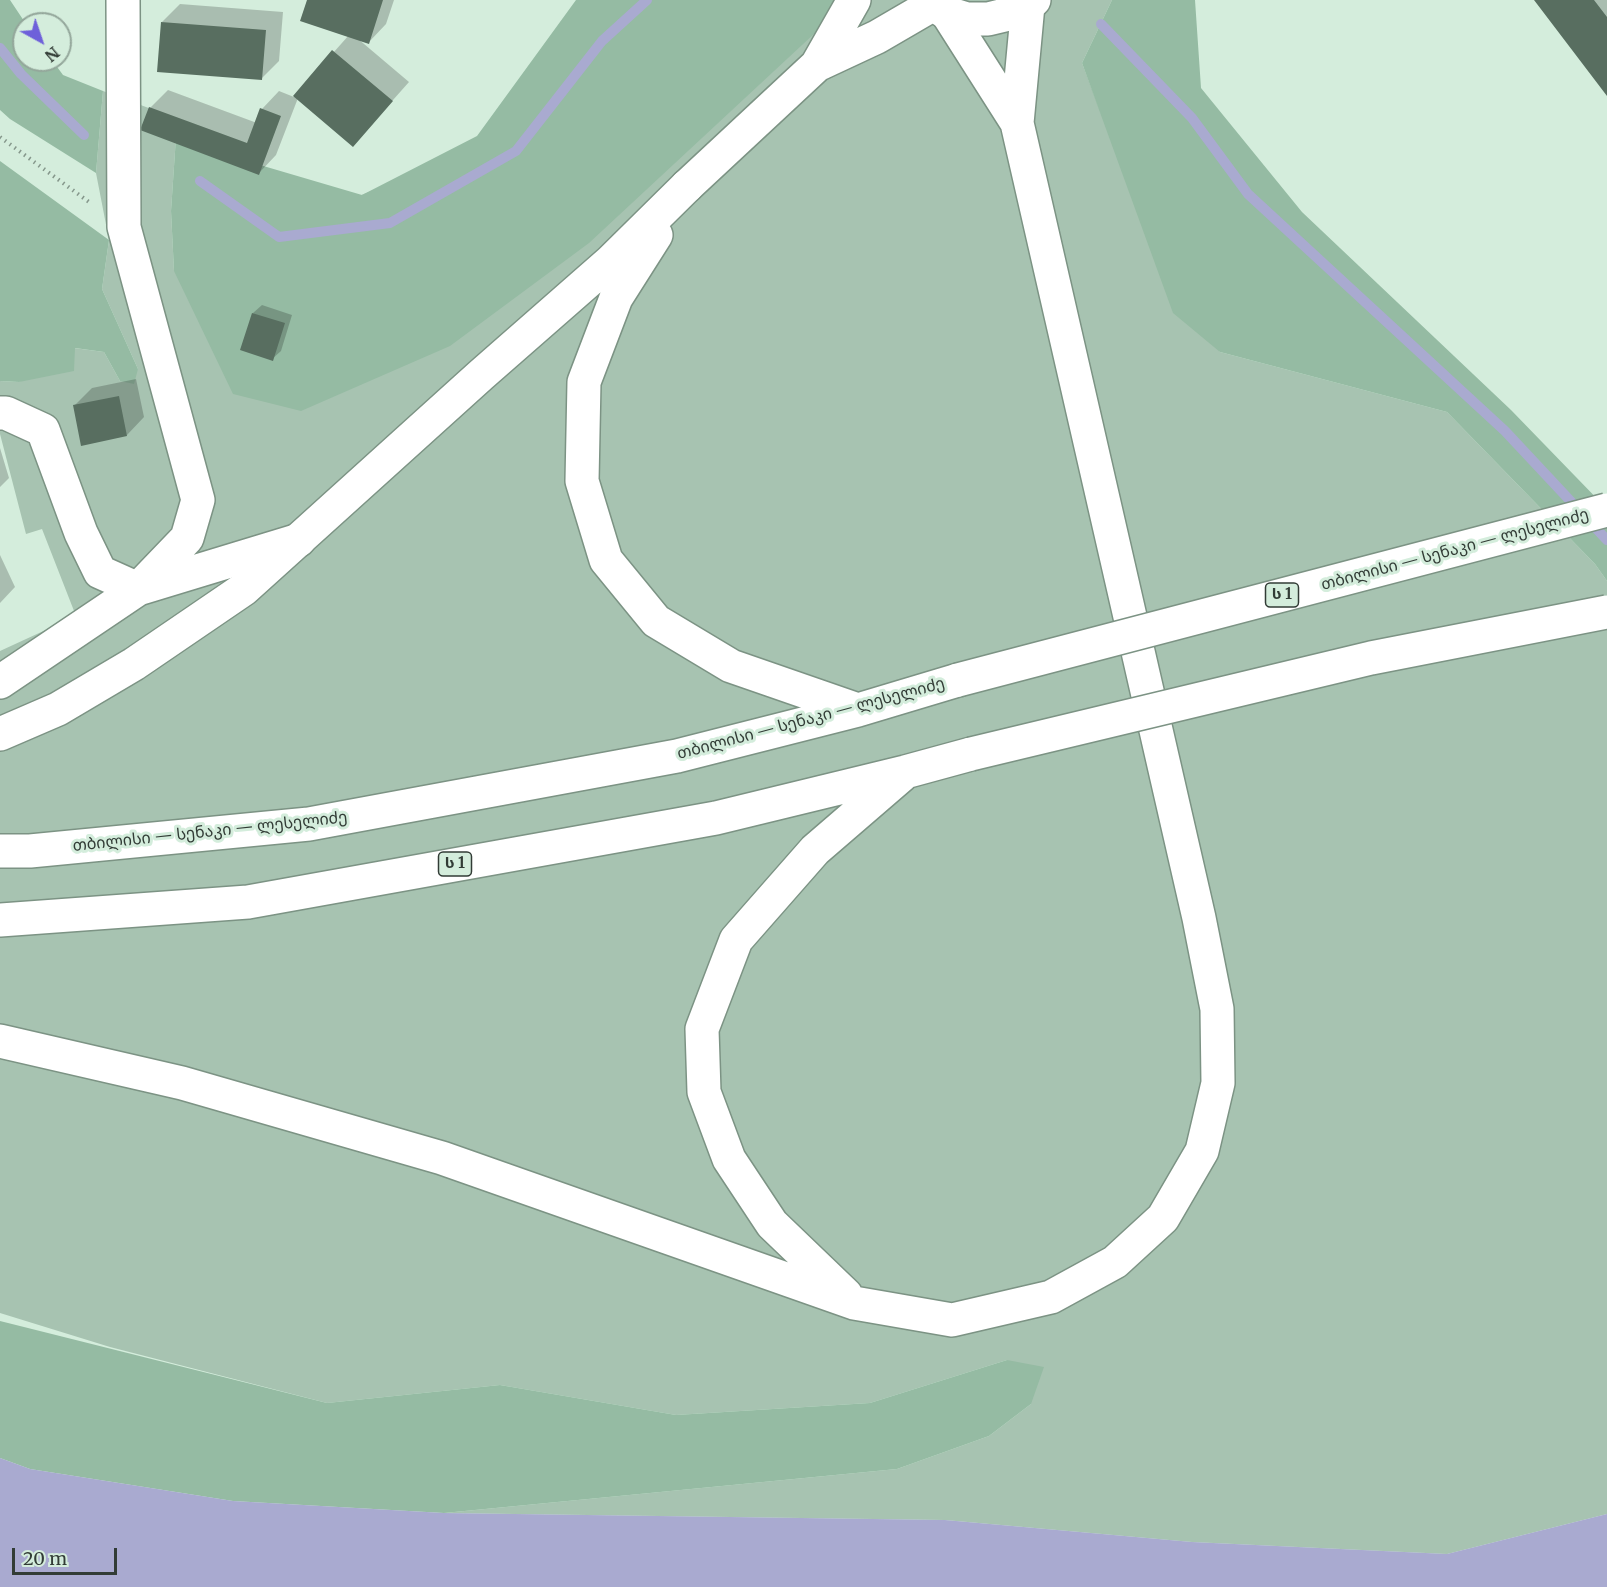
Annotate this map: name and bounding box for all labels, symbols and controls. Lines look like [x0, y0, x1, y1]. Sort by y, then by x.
north arrow [12, 12, 72, 72]
text: N [41, 43, 64, 66]
street label: თბილისი — სენაკი — ლესელიძე [1319, 505, 1591, 595]
road number: ს 1 [1266, 583, 1298, 607]
street label: თბილისი — სენაკი — ლესელიძე [675, 674, 947, 764]
street label: თბილისი — სენაკი — ლესელიძე [72, 808, 348, 856]
road number: ს 1 [438, 852, 472, 876]
scale bar [15, 1536, 120, 1574]
text: 20 m [23, 1547, 67, 1570]

